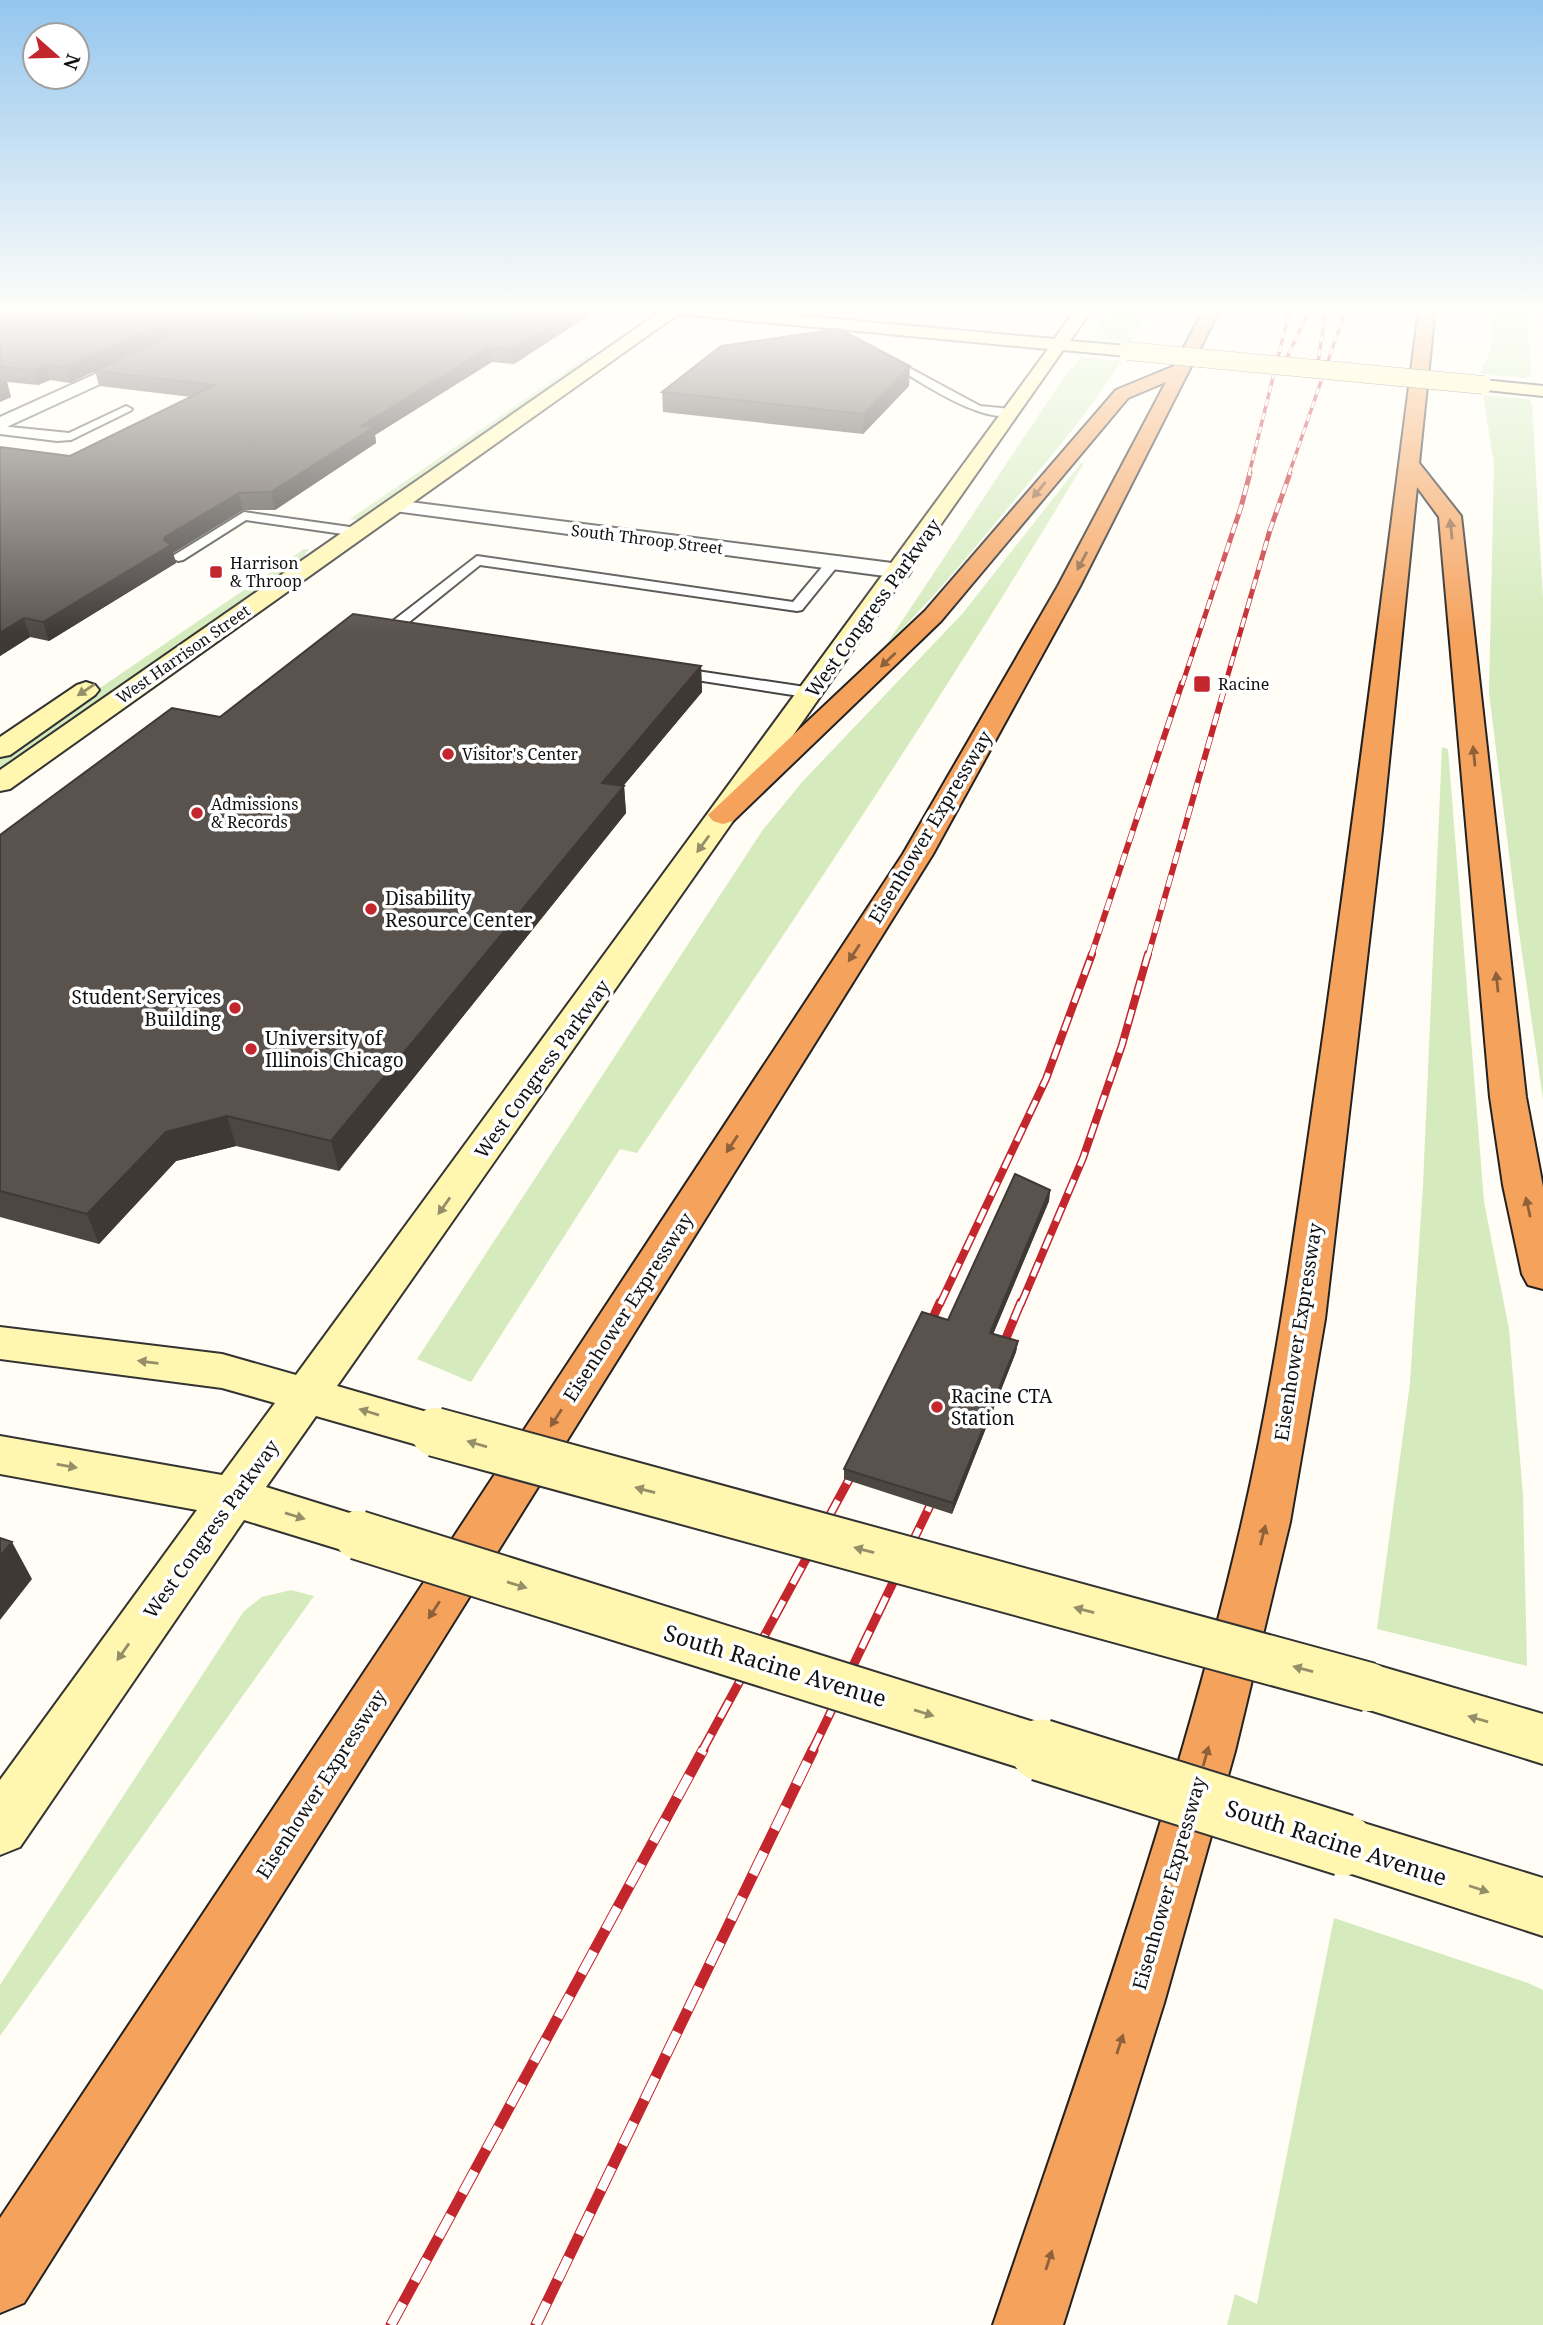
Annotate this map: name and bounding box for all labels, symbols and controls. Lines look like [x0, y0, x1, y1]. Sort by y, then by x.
north arrow [21, 21, 91, 91]
text: N [57, 50, 87, 73]
one-way arrow [1032, 481, 1047, 499]
street label: West Congress Parkway [799, 513, 947, 703]
one-way arrow [1445, 518, 1456, 540]
street label: South Throop Street [570, 519, 724, 559]
one-way arrow [1077, 551, 1089, 571]
place label: Harrison & Throop [230, 552, 302, 592]
marker: Harrison & Throop [208, 564, 224, 580]
street label: West Harrison Street [112, 599, 255, 709]
one-way arrow [879, 652, 897, 668]
place label: Racine [1218, 673, 1269, 695]
marker: Racine [1192, 674, 1212, 694]
one-way arrow [77, 683, 95, 697]
street label: Eisenhower Expressway [862, 726, 998, 928]
place label: Visitor's Center [462, 743, 578, 765]
one-way arrow [1469, 745, 1480, 767]
marker: Visitor's Center [440, 746, 456, 762]
place label: Admissions & Records [211, 793, 298, 833]
marker: Admissions & Records [189, 805, 205, 821]
one-way arrow [696, 835, 710, 853]
place label: Disability Resource Center [385, 885, 533, 933]
marker: Disability Resource Center [363, 901, 379, 917]
one-way arrow [848, 943, 861, 962]
one-way arrow [1491, 971, 1502, 993]
street label: West Congress Parkway [468, 974, 616, 1164]
place label: Student Services Building [72, 984, 221, 1032]
marker: Student Services Building [227, 1000, 243, 1016]
place label: University of Illinois Chicago [265, 1025, 404, 1073]
marker: University of Illinois Chicago [243, 1041, 259, 1057]
one-way arrow [725, 1135, 738, 1154]
one-way arrow [1522, 1196, 1533, 1218]
one-way arrow [437, 1197, 451, 1215]
street label: Eisenhower Expressway [557, 1207, 699, 1407]
street label: Eisenhower Expressway [1268, 1221, 1328, 1443]
one-way arrow [137, 1357, 159, 1368]
place label: Racine CTA Station [951, 1383, 1053, 1431]
marker: Racine CTA Station [929, 1399, 945, 1415]
one-way arrow [359, 1407, 380, 1417]
one-way arrow [550, 1409, 563, 1428]
street label: West Congress Parkway [137, 1434, 285, 1624]
one-way arrow [466, 1438, 487, 1448]
one-way arrow [56, 1461, 78, 1472]
one-way arrow [634, 1485, 655, 1495]
one-way arrow [285, 1511, 306, 1522]
one-way arrow [1258, 1524, 1269, 1546]
one-way arrow [853, 1544, 875, 1555]
one-way arrow [506, 1580, 527, 1591]
one-way arrow [427, 1600, 440, 1620]
one-way arrow [1073, 1604, 1094, 1614]
street label: South Racine Avenue [660, 1616, 890, 1714]
one-way arrow [116, 1643, 130, 1661]
one-way arrow [1292, 1663, 1314, 1674]
street label: Eisenhower Expressway [250, 1684, 392, 1884]
one-way arrow [913, 1708, 934, 1718]
one-way arrow [1467, 1713, 1488, 1723]
one-way arrow [1202, 1745, 1212, 1766]
street label: Eisenhower Expressway [1126, 1773, 1212, 1993]
street label: South Racine Avenue [1221, 1791, 1451, 1893]
one-way arrow [1469, 1884, 1490, 1895]
one-way arrow [1115, 2033, 1126, 2054]
one-way arrow [1044, 2250, 1055, 2271]

